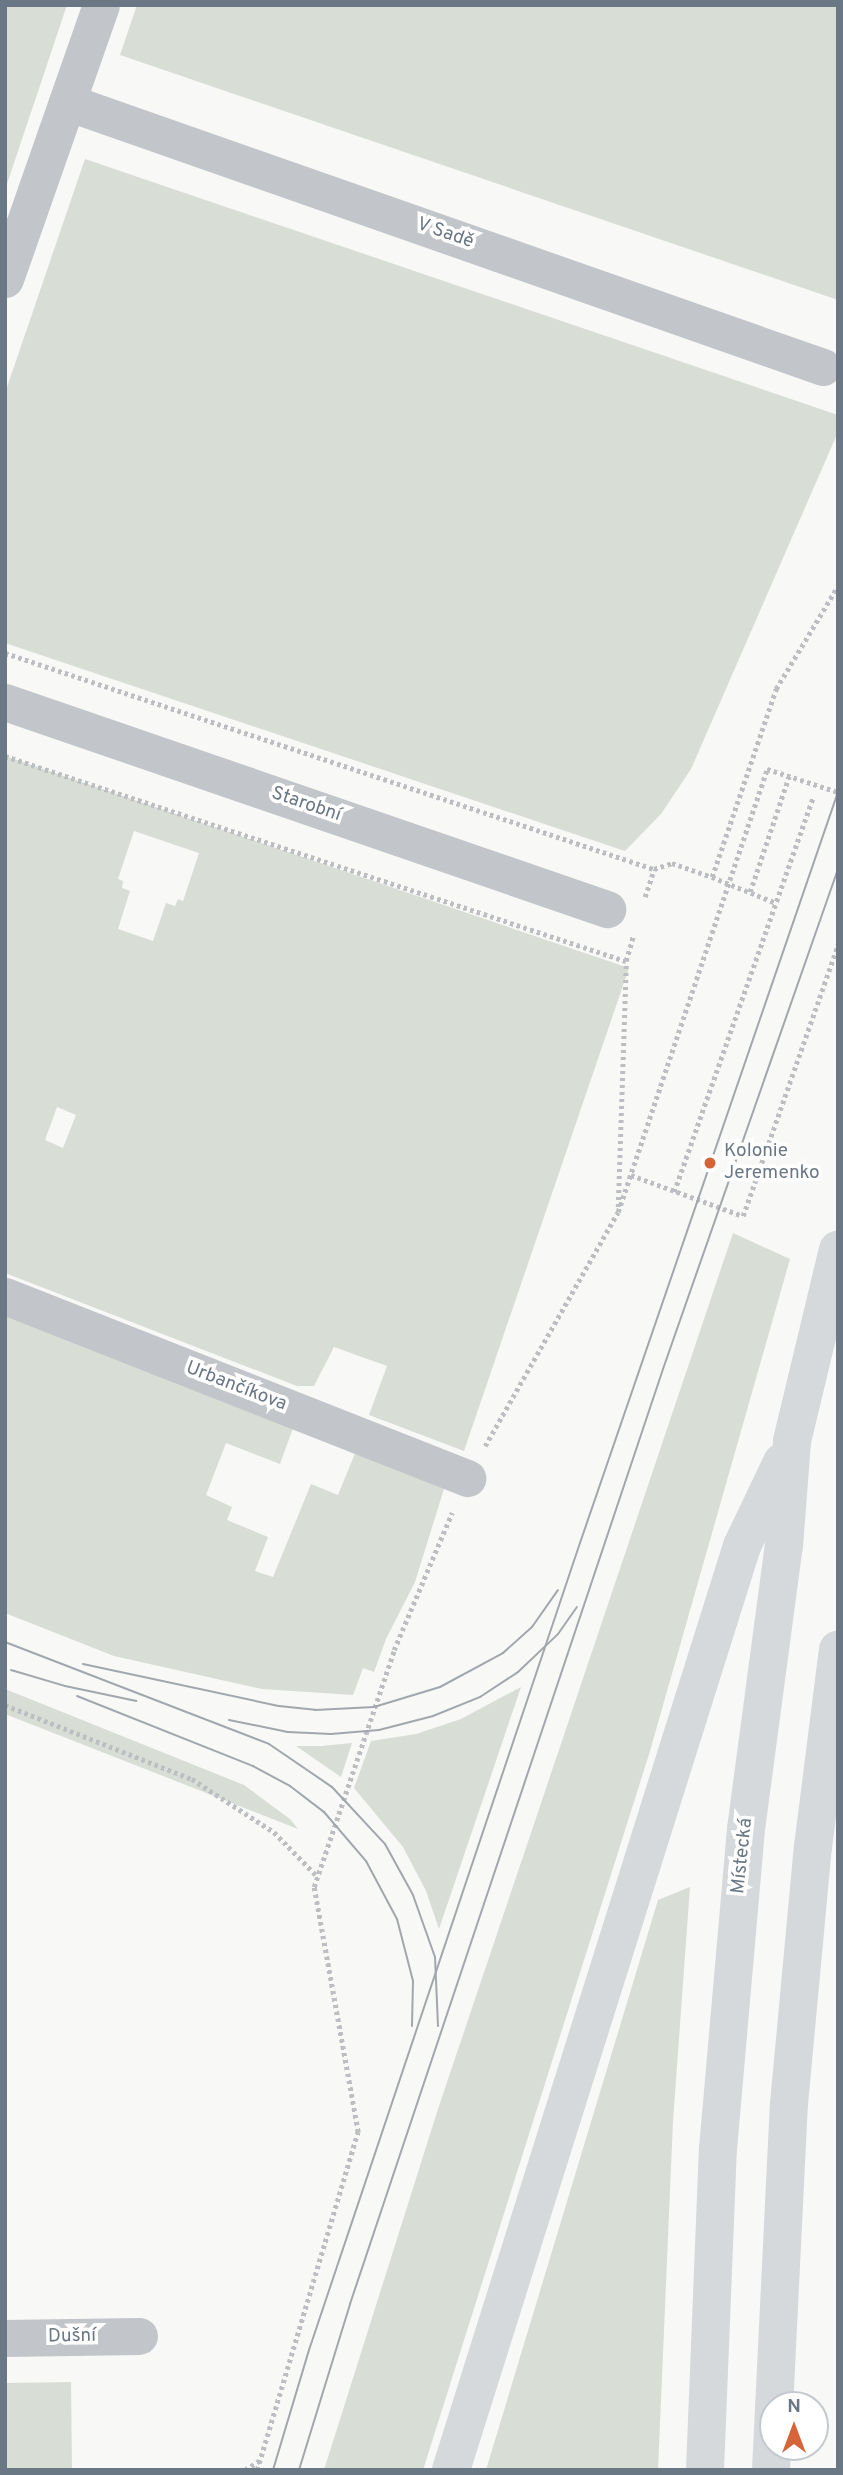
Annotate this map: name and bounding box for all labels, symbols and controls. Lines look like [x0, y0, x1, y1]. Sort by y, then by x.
street label: V Sadě [413, 214, 477, 254]
street label: Starobní [268, 782, 344, 828]
place label: Kolonie Jeremenko [724, 1141, 820, 1185]
marker: Kolonie Jeremenko [702, 1155, 718, 1171]
street label: Urbančíkova [182, 1357, 290, 1417]
street label: Místecká [728, 1817, 758, 1895]
street label: Dušní [48, 2325, 96, 2349]
north arrow [759, 2391, 829, 2461]
text: N [787, 2395, 801, 2419]

